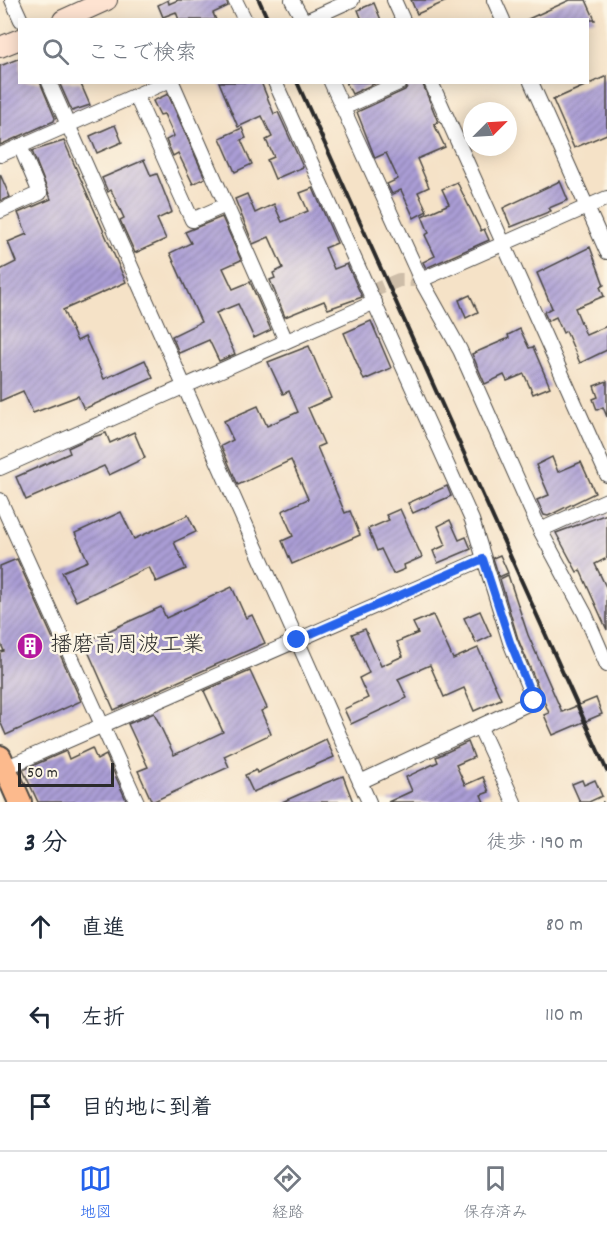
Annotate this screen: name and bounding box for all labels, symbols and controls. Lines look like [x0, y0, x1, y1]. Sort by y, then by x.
search box [18, 18, 589, 84]
icon: search [39, 35, 72, 68]
text: ここで検索 [87, 39, 197, 70]
north arrow [463, 102, 517, 156]
route end [283, 626, 309, 652]
building icon: 播磨高周波工業 [15, 631, 45, 661]
place label: 播磨高周波工業 [50, 631, 204, 662]
route start [520, 687, 546, 713]
scale bar [18, 760, 114, 788]
text: 50 m [27, 762, 58, 785]
text: 3 分 [24, 826, 68, 863]
text: 徒歩 · 190 m [487, 830, 583, 858]
icon: ahead [24, 910, 57, 943]
text: 80 m [546, 912, 583, 940]
text: 直進 [81, 914, 125, 945]
icon: left [24, 1000, 57, 1033]
text: 110 m [545, 1002, 583, 1030]
text: 左折 [81, 1004, 125, 1035]
icon: arrive [24, 1090, 57, 1123]
text: 目的地に到着 [81, 1094, 213, 1125]
tab: 地図 [79, 1162, 112, 1225]
tab: 経路 [271, 1162, 304, 1225]
tab: 保存済み [463, 1162, 527, 1225]

